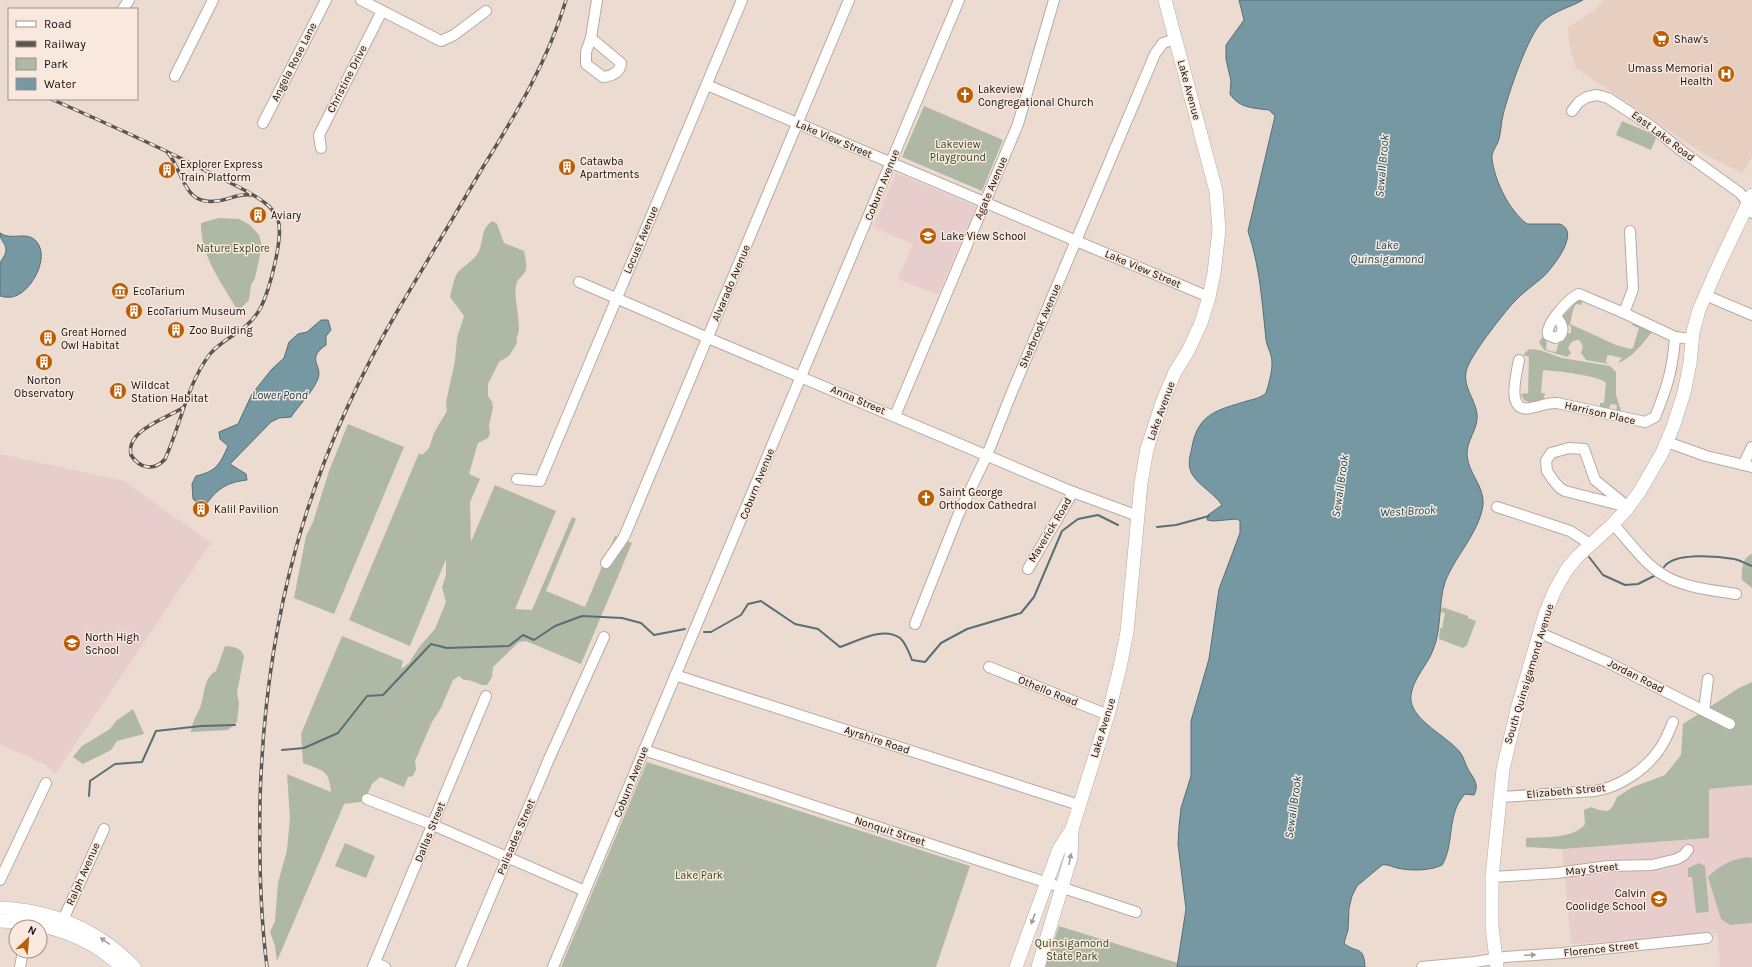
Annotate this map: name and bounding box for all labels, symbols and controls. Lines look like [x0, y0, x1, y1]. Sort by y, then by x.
legend [8, 8, 138, 100]
text: Road [44, 17, 72, 31]
street label: Angela Rose Lane [268, 20, 320, 104]
supermarket icon: Shaw's [1651, 29, 1671, 49]
place label: Shaw's [1674, 33, 1709, 46]
text: Railway [44, 37, 86, 51]
street label: Christine Drive [324, 43, 370, 115]
text: Park [44, 57, 69, 71]
street label: Lake Avenue [1175, 58, 1203, 122]
place label: Umass Memorial Health [1628, 62, 1713, 88]
hospital icon: Umass Memorial Health [1716, 64, 1736, 84]
text: Water [44, 77, 77, 91]
place label: Lakeview Congregational Church [978, 83, 1094, 109]
church icon: Lakeview Congregational Church [955, 85, 975, 105]
street label: East Lake Road [1629, 108, 1697, 164]
street label: Lake View Street [794, 117, 874, 161]
water label: Sewall Brook [1372, 133, 1392, 198]
park label: Lakeview Playground [930, 138, 986, 164]
street label: Coburn Avenue [862, 147, 902, 222]
street label: Agate Avenue [972, 154, 1010, 221]
place label: Catawba Apartments [580, 155, 640, 181]
building icon: Catawba Apartments [557, 157, 577, 177]
place label: Explorer Express Train Platform [180, 158, 263, 184]
building icon: Explorer Express Train Platform [157, 160, 177, 180]
street label: Locust Avenue [621, 204, 661, 276]
building icon: Aviary [248, 205, 268, 225]
place label: Aviary [271, 209, 301, 222]
school or university icon: Lake View School [918, 226, 938, 246]
place label: Lake View School [941, 230, 1026, 243]
water label: Lake Quinsigamond [1350, 238, 1424, 266]
park label: Nature Explore [196, 242, 270, 255]
street label: Alvarado Avenue [709, 242, 753, 323]
street label: Lake View Street [1103, 247, 1183, 291]
museum icon: EcoTarium [110, 281, 130, 301]
street label: Sherbrook Avenue [1016, 282, 1064, 370]
place label: EcoTarium [133, 285, 185, 298]
building icon: EcoTarium Museum [124, 301, 144, 321]
place label: EcoTarium Museum [147, 305, 246, 318]
building icon: Zoo Building [166, 320, 186, 340]
place label: Zoo Building [189, 324, 253, 337]
place label: Great Horned Owl Habitat [61, 326, 127, 352]
building icon: Great Horned Owl Habitat [38, 328, 58, 348]
building icon: Norton Observatory [34, 352, 54, 372]
place label: Norton Observatory [14, 374, 74, 400]
place label: Wildcat Station Habitat [131, 379, 208, 405]
street label: Lake Avenue [1144, 379, 1178, 442]
building icon: Wildcat Station Habitat [108, 381, 128, 401]
street label: Anna Street [829, 383, 887, 417]
water label: Lower Pond [252, 388, 308, 402]
street label: Harrison Place [1563, 399, 1637, 428]
street label: Coburn Avenue [737, 446, 777, 521]
water label: Sewall Brook [1329, 453, 1351, 518]
place label: Saint George Orthodox Cathedral [939, 486, 1036, 512]
church icon: Saint George Orthodox Cathedral [916, 488, 936, 508]
street label: Maverick Road [1025, 495, 1075, 565]
building icon: Kalil Pavilion [191, 499, 211, 519]
place label: Kalil Pavilion [214, 503, 279, 516]
water label: West Brook [1380, 503, 1437, 519]
street label: South Quinsigamond Avenue [1501, 602, 1557, 746]
place label: North High School [85, 631, 139, 657]
school or university icon: North High School [62, 633, 82, 653]
street label: Jordan Road [1606, 656, 1666, 696]
street label: Othello Road [1016, 673, 1080, 709]
street label: Lake Avenue [1088, 696, 1118, 759]
street label: Ayrshire Road [842, 723, 912, 757]
street label: Coburn Avenue [611, 744, 651, 819]
water label: Sewall Brook [1282, 774, 1304, 839]
street label: Elizabeth Street [1526, 781, 1606, 801]
street label: Palisades Street [494, 797, 538, 877]
street label: Dallas Street [412, 800, 448, 864]
street label: Nonquit Street [853, 813, 927, 849]
street label: Ralph Avenue [63, 840, 103, 908]
one-way arrow [1067, 853, 1073, 865]
street label: May Street [1565, 860, 1619, 878]
park label: Lake Park [675, 869, 723, 882]
place label: Calvin Coolidge School [1566, 887, 1646, 913]
school or university icon: Calvin Coolidge School [1649, 889, 1669, 909]
one-way arrow [1029, 913, 1035, 925]
north arrow [8, 919, 48, 959]
text: N [26, 923, 39, 938]
one-way arrow [100, 937, 110, 945]
park label: Quinsigamond State Park [1035, 937, 1109, 963]
street label: Florence Street [1563, 939, 1639, 959]
one-way arrow [1524, 952, 1537, 958]

